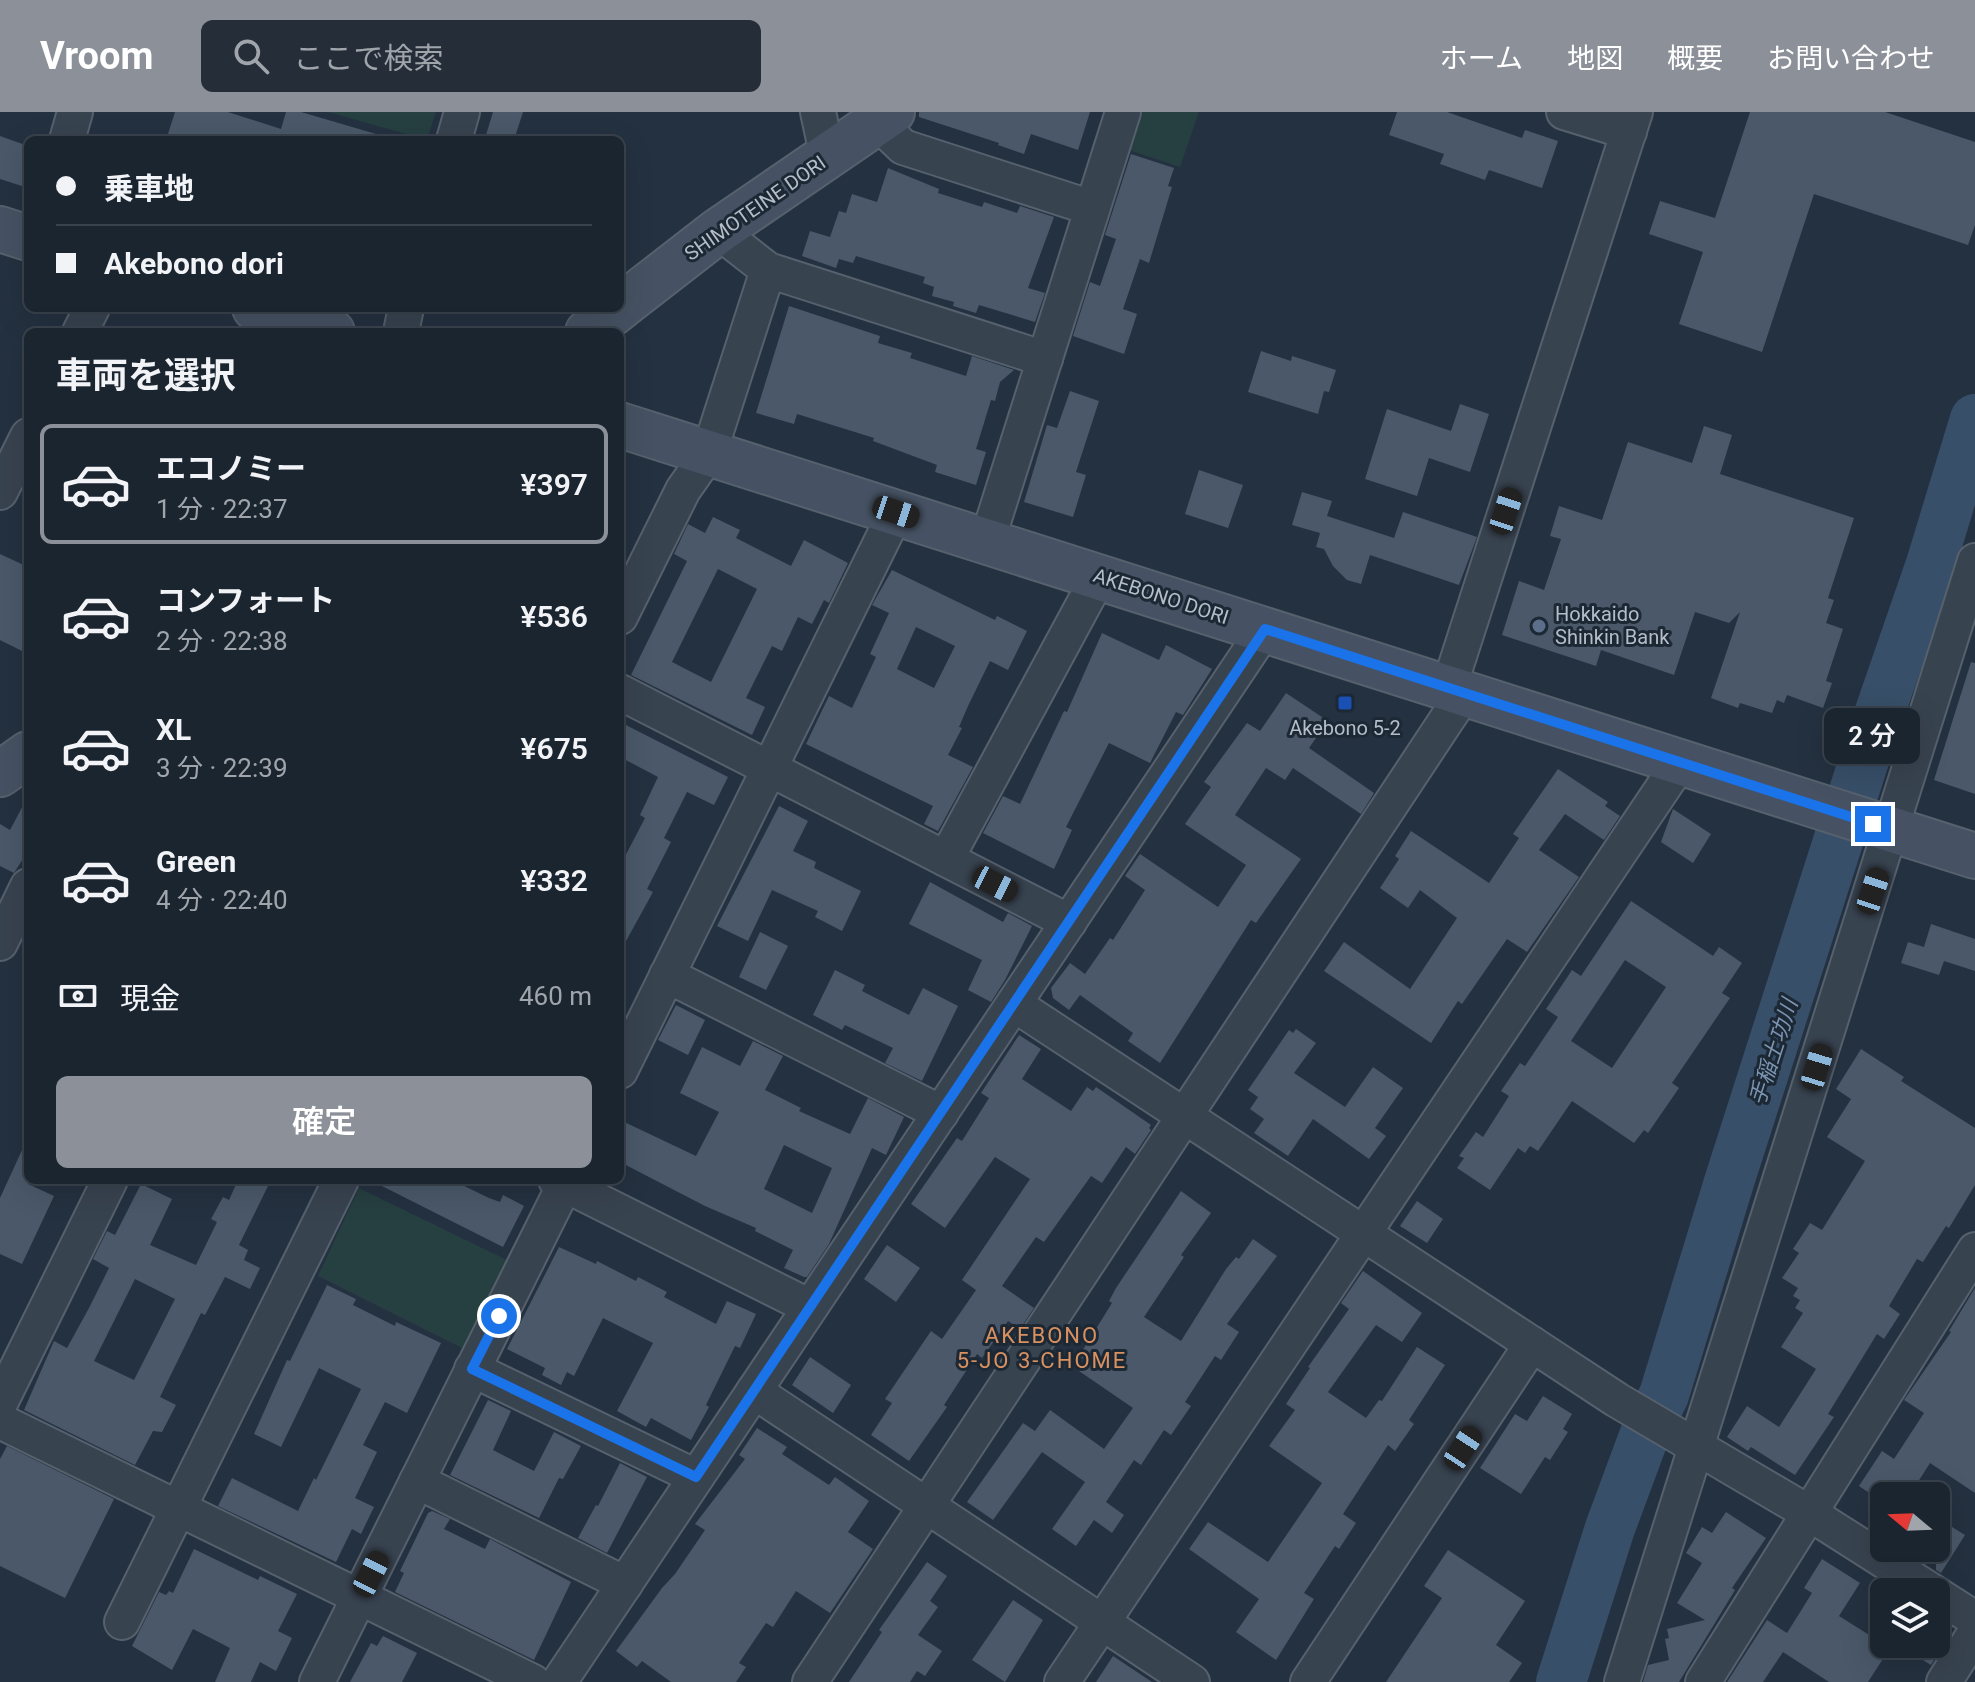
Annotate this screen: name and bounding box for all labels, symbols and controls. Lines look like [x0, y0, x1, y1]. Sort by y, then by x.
search box [201, 20, 761, 92]
text: Vroom [40, 34, 153, 78]
icon: search [229, 34, 273, 78]
text: ここで検索 [293, 41, 443, 76]
text: ホーム [1440, 42, 1523, 75]
text: 地図 [1567, 42, 1623, 75]
text: 概要 [1667, 42, 1723, 75]
text: お問い合わせ [1767, 42, 1935, 75]
street label: SHIMOTEINE DORI [680, 150, 830, 266]
text: 乗車地 [104, 171, 194, 206]
text: Akebono dori [104, 246, 284, 281]
text: 車両を選択 [56, 355, 236, 397]
icon: car [60, 448, 132, 520]
text: エコノミー [156, 451, 306, 486]
text: ¥397 [521, 467, 588, 502]
car [1487, 484, 1525, 538]
car [869, 493, 923, 531]
text: 1 分 · 22:37 [156, 494, 288, 524]
street label: AKEBONO DORI [1090, 563, 1232, 629]
icon: car [60, 580, 132, 652]
text: コンフォート [156, 583, 335, 618]
text: ¥536 [521, 599, 588, 634]
place label: Hokkaido Shinkin Bank [1555, 602, 1670, 649]
marker: Hokkaido Shinkin Bank [1530, 617, 1548, 635]
text: 2 分 · 22:38 [156, 626, 288, 656]
marker: Akebono 5-2 [1336, 694, 1354, 712]
callout: 2 分 [1825, 708, 1921, 764]
icon: car [60, 712, 132, 784]
text: XL [156, 712, 191, 747]
place label: Akebono 5-2 [1289, 716, 1401, 740]
text: 2 分 [1848, 721, 1896, 751]
text: ¥675 [521, 731, 588, 766]
text: 3 分 · 22:39 [156, 753, 288, 783]
route end [1855, 806, 1891, 842]
icon: car [60, 844, 132, 916]
text: Green [156, 844, 236, 879]
car [968, 862, 1022, 906]
text: ¥332 [521, 863, 588, 898]
car [1854, 864, 1892, 918]
text: 4 分 · 22:40 [156, 885, 288, 915]
icon: cash [56, 974, 100, 1018]
text: 現金 [120, 981, 180, 1016]
text: 460 m [519, 981, 592, 1011]
water label: 手稲土功川 [1745, 994, 1803, 1108]
car [1799, 1041, 1835, 1093]
button: 確定 [56, 1076, 592, 1168]
route start [481, 1298, 517, 1334]
district label: AKEBONO 5-JO 3-CHOME [957, 1323, 1127, 1373]
car [1440, 1421, 1486, 1475]
north arrow [1870, 1482, 1950, 1562]
map controls [1870, 1482, 1950, 1658]
car [349, 1547, 393, 1601]
button: layers [1870, 1578, 1950, 1658]

